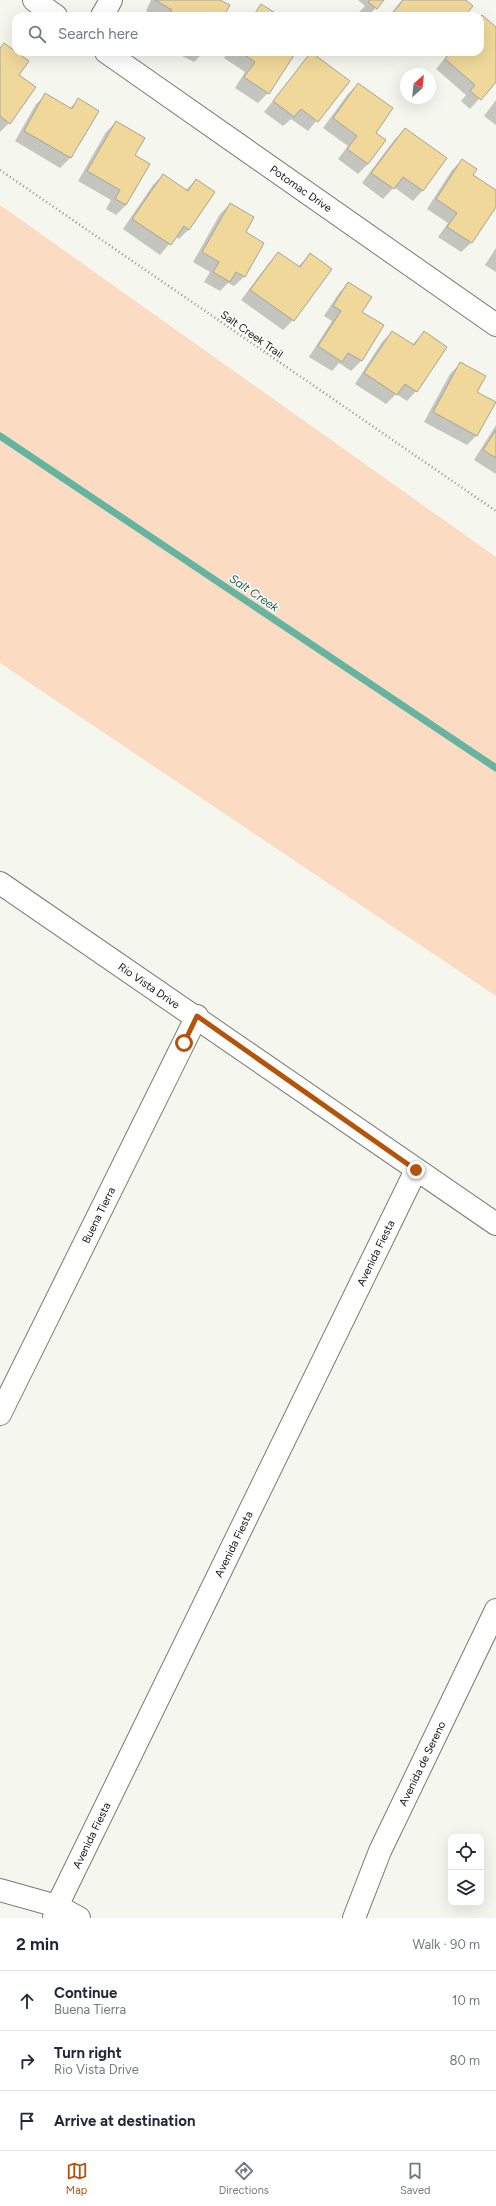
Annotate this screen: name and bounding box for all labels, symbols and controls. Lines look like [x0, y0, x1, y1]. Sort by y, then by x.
search box [12, 12, 484, 56]
icon: search [26, 23, 48, 45]
text: Search here [58, 25, 138, 43]
north arrow [400, 68, 436, 104]
street label: Potomac Drive [267, 163, 334, 215]
street label: Salt Creek Trail [218, 308, 285, 361]
water label: Salt Creek [227, 571, 282, 615]
street label: Rio Vista Drive [116, 960, 182, 1012]
route start [175, 1034, 193, 1052]
route end [407, 1161, 425, 1179]
street label: Buena Tierra [80, 1185, 118, 1246]
street label: Avenida Fiesta [354, 1218, 398, 1288]
street label: Avenida Fiesta [212, 1509, 256, 1580]
street label: Avenida de Sereno [397, 1719, 449, 1808]
street label: Avenida Fiesta [70, 1800, 114, 1871]
map controls [448, 1834, 484, 1906]
button: locate [448, 1834, 484, 1870]
button: layers [448, 1870, 484, 1906]
text: 2 min [16, 1934, 59, 1954]
text: Walk · 90 m [413, 1937, 480, 1952]
text: Continue [54, 1984, 117, 2002]
icon: ahead [16, 1990, 38, 2012]
text: 10 m [452, 1993, 480, 2008]
text: Buena Tierra [54, 2002, 126, 2017]
text: Turn right [54, 2044, 122, 2062]
icon: right [16, 2050, 38, 2072]
text: 80 m [449, 2053, 480, 2068]
text: Rio Vista Drive [54, 2062, 139, 2077]
icon: arrive [16, 2110, 38, 2132]
text: Arrive at destination [54, 2112, 195, 2130]
tab: Map [66, 2160, 88, 2197]
tab: Directions [219, 2160, 269, 2197]
tab: Saved [400, 2160, 430, 2197]

